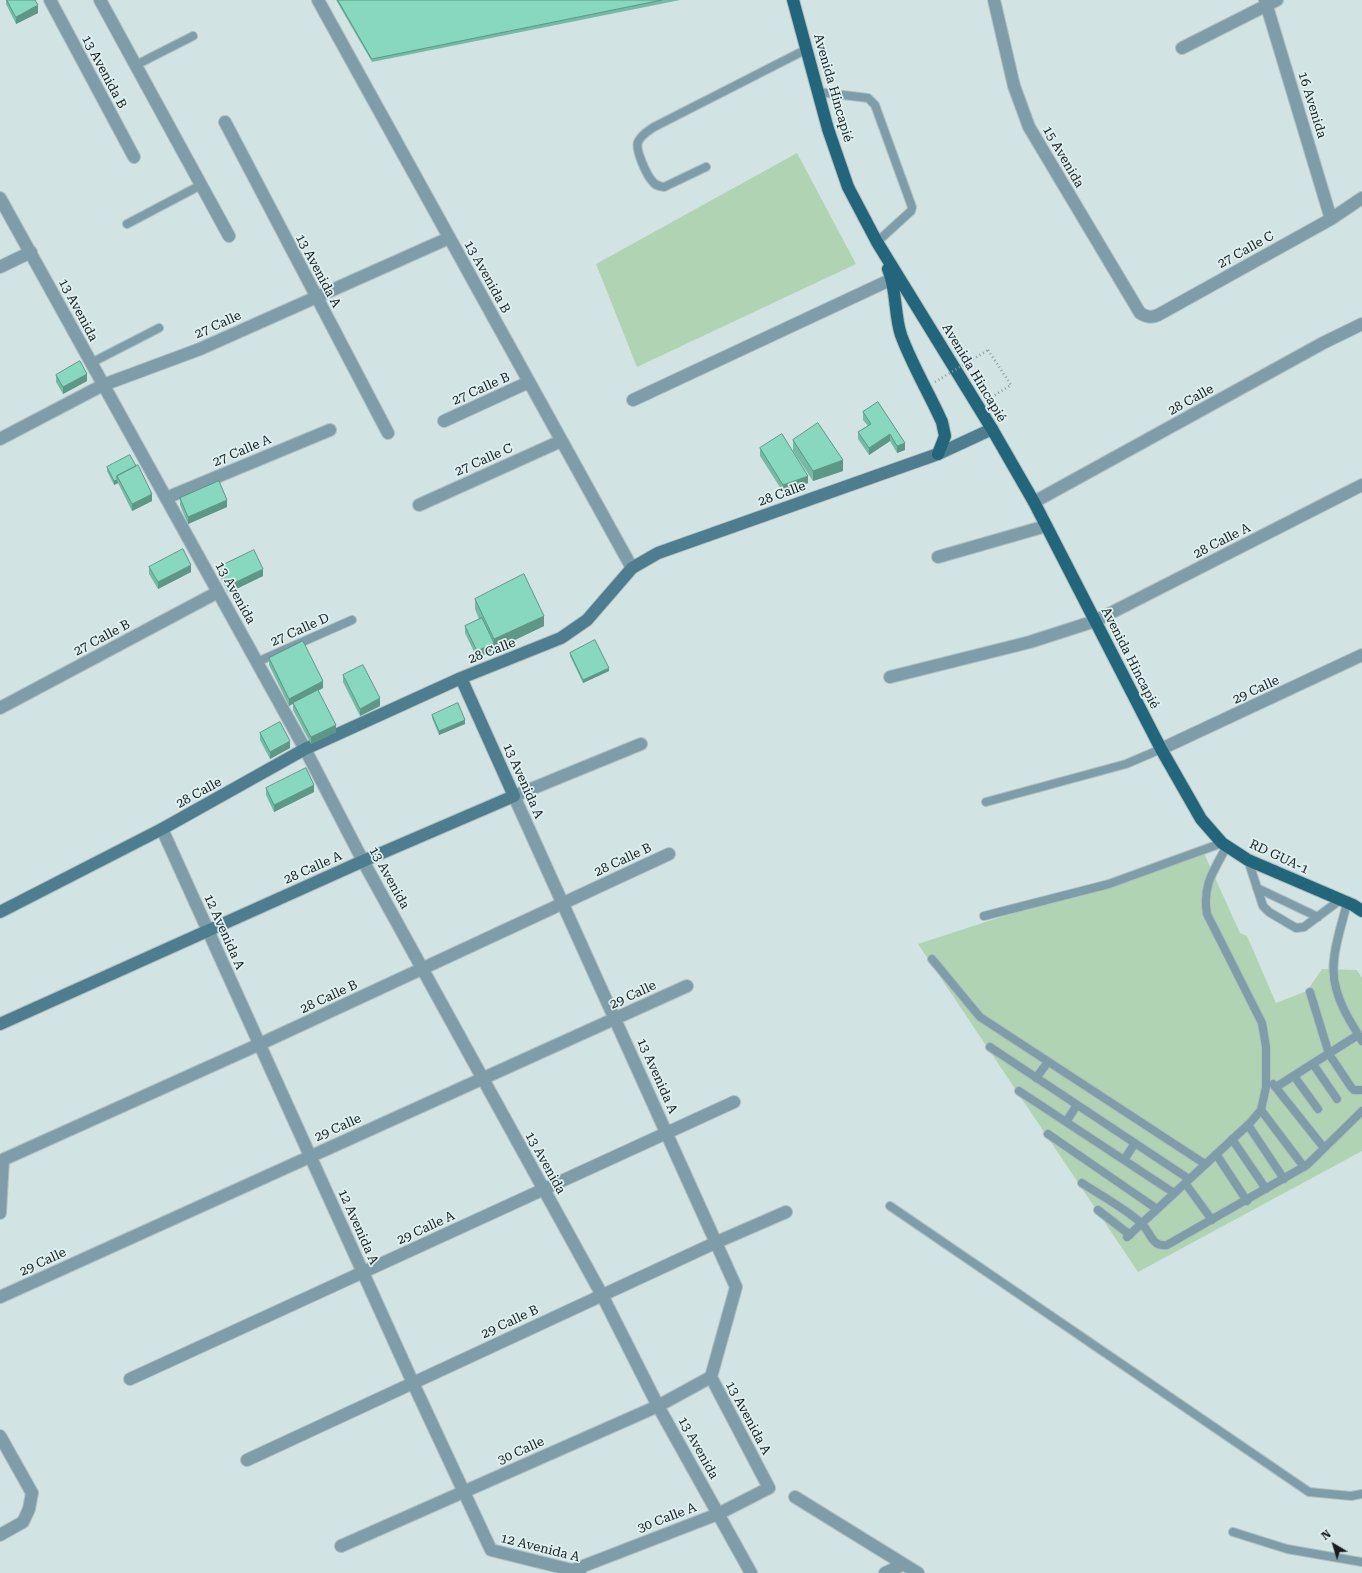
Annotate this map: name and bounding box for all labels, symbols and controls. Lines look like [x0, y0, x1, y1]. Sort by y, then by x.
street label: Avenida Hincapié [810, 32, 856, 144]
street label: 13 Avenida B [78, 33, 130, 111]
street label: 16 Avenida [1294, 70, 1330, 140]
street label: 15 Avenida [1039, 123, 1087, 191]
street label: 27 Calle C [1215, 228, 1277, 272]
street label: 13 Avenida A [292, 231, 344, 311]
street label: 13 Avenida B [461, 238, 513, 316]
street label: 13 Avenida [55, 276, 101, 344]
street label: 27 Calle [192, 308, 244, 342]
street label: Avenida Hincapié [939, 321, 1009, 425]
street label: 27 Calle B [450, 369, 512, 409]
street label: 28 Calle [1166, 381, 1216, 419]
street label: 27 Calle A [211, 432, 273, 470]
street label: 27 Calle C [453, 440, 515, 480]
street label: 28 Calle [756, 478, 808, 510]
street label: 28 Calle A [1191, 520, 1253, 562]
street label: 13 Avenida [211, 559, 259, 627]
street label: Avenida Hincapié [1098, 605, 1162, 711]
street label: 27 Calle D [268, 610, 332, 650]
street label: 27 Calle B [71, 617, 133, 659]
street label: 28 Calle [466, 635, 518, 667]
street label: 29 Calle [1230, 672, 1282, 708]
street label: 13 Avenida A [499, 741, 547, 821]
street label: 28 Calle [174, 774, 224, 812]
street label: RD GUA-1 [1247, 836, 1311, 878]
street label: 28 Calle B [592, 840, 654, 880]
street label: 13 Avenida [365, 844, 413, 912]
street label: 28 Calle A [282, 848, 344, 888]
street label: 12 Avenida A [200, 892, 248, 972]
street label: 28 Calle B [298, 977, 360, 1017]
street label: 29 Calle [607, 977, 659, 1013]
street label: 13 Avenida A [633, 1036, 681, 1116]
street label: 29 Calle [312, 1111, 364, 1145]
street label: 13 Avenida [521, 1129, 569, 1197]
street label: 12 Avenida A [334, 1187, 382, 1267]
street label: 29 Calle A [395, 1208, 457, 1248]
street label: 29 Calle [17, 1244, 69, 1280]
street label: 29 Calle B [479, 1302, 541, 1342]
street label: 13 Avenida A [722, 1378, 774, 1458]
street label: 13 Avenida [674, 1414, 722, 1482]
street label: 30 Calle [495, 1434, 547, 1468]
street label: 30 Calle A [635, 1500, 699, 1536]
north arrow [1314, 1525, 1354, 1565]
text: N [1319, 1527, 1334, 1543]
street label: 12 Avenida A [499, 1531, 581, 1565]

